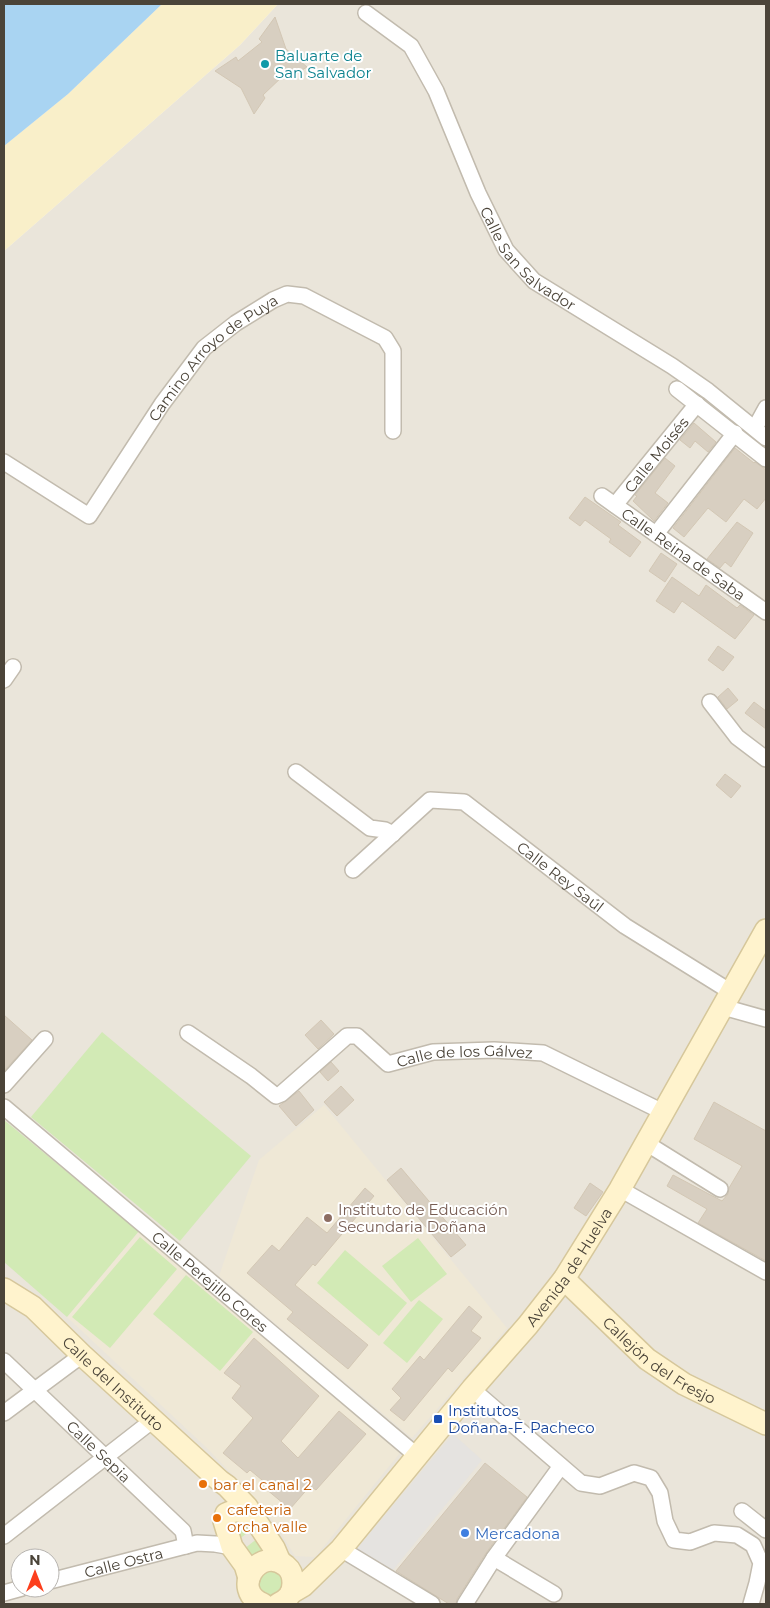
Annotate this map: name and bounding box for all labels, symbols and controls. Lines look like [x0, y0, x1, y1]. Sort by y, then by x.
place label: Baluarte de San Salvador [275, 46, 372, 82]
marker: Baluarte de San Salvador [259, 58, 271, 70]
street label: Calle San Salvador [476, 203, 580, 314]
street label: Camino Arroyo de Puya [144, 290, 281, 425]
street label: Calle Moisés [620, 413, 692, 496]
street label: Calle Reina de Saba [618, 503, 749, 604]
street label: Calle Rey Saúl [513, 837, 608, 916]
street label: Calle de los Gálvez [394, 1040, 534, 1071]
place label: Instituto de Educación Secundaria Doñana [338, 1200, 508, 1236]
street label: Avenida de Huelva [521, 1204, 616, 1330]
marker: Instituto de Educación Secundaria Doñana [322, 1212, 334, 1224]
street label: Calle Perejillo Cores [148, 1227, 272, 1336]
street label: Callejón del Fresjo [599, 1312, 719, 1408]
street label: Calle del Instituto [59, 1332, 168, 1435]
place label: Institutos Doñana-F. Pacheco [448, 1401, 595, 1437]
marker: Institutos Doñana-F. Pacheco [432, 1413, 444, 1425]
street label: Calle Sepia [63, 1416, 135, 1486]
place label: bar el canal 2 [213, 1475, 312, 1494]
marker: bar el canal 2 [197, 1478, 209, 1490]
place label: cafeteria orcha valle [227, 1500, 307, 1536]
marker: cafeteria orcha valle [211, 1512, 223, 1524]
place label: Mercadona [475, 1524, 560, 1543]
marker: Mercadona [459, 1527, 471, 1539]
street label: Calle Ostra [82, 1543, 165, 1581]
north arrow [10, 1548, 60, 1598]
text: N [29, 1551, 41, 1569]

